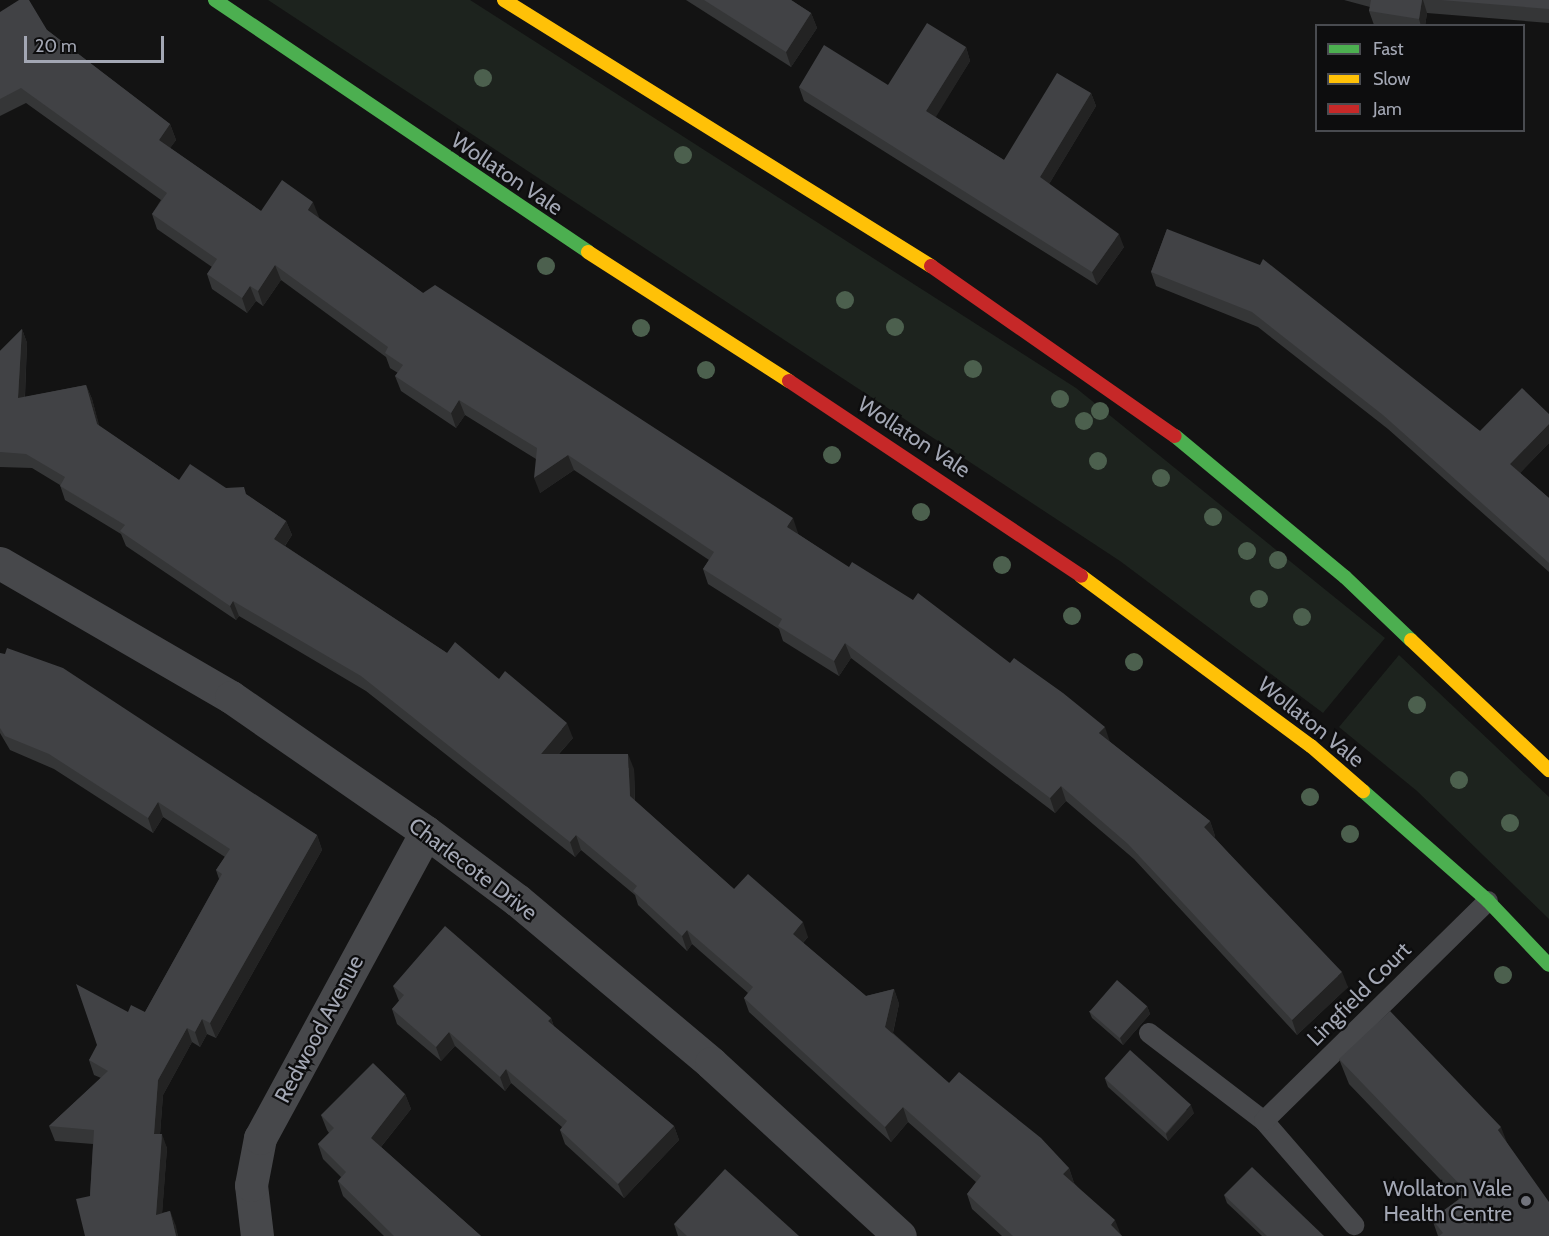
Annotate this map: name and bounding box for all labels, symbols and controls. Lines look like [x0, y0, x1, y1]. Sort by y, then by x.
scale bar [27, 24, 166, 62]
legend [1315, 24, 1525, 132]
text: 20 m [35, 35, 77, 57]
text: Fast [1373, 38, 1404, 60]
text: Slow [1373, 68, 1410, 90]
text: Jam [1373, 98, 1402, 120]
street label: Wollaton Vale [446, 127, 568, 221]
street label: Wollaton Vale [853, 391, 975, 483]
street label: Wollaton Vale [1253, 671, 1369, 773]
street label: Charlecote Drive [404, 812, 542, 926]
street label: Lingfield Court [1302, 937, 1416, 1051]
street label: Redwood Avenue [269, 951, 369, 1107]
place label: Wollaton Vale Health Centre [1383, 1175, 1512, 1226]
marker: Wollaton Vale Health Centre [1517, 1192, 1535, 1210]

